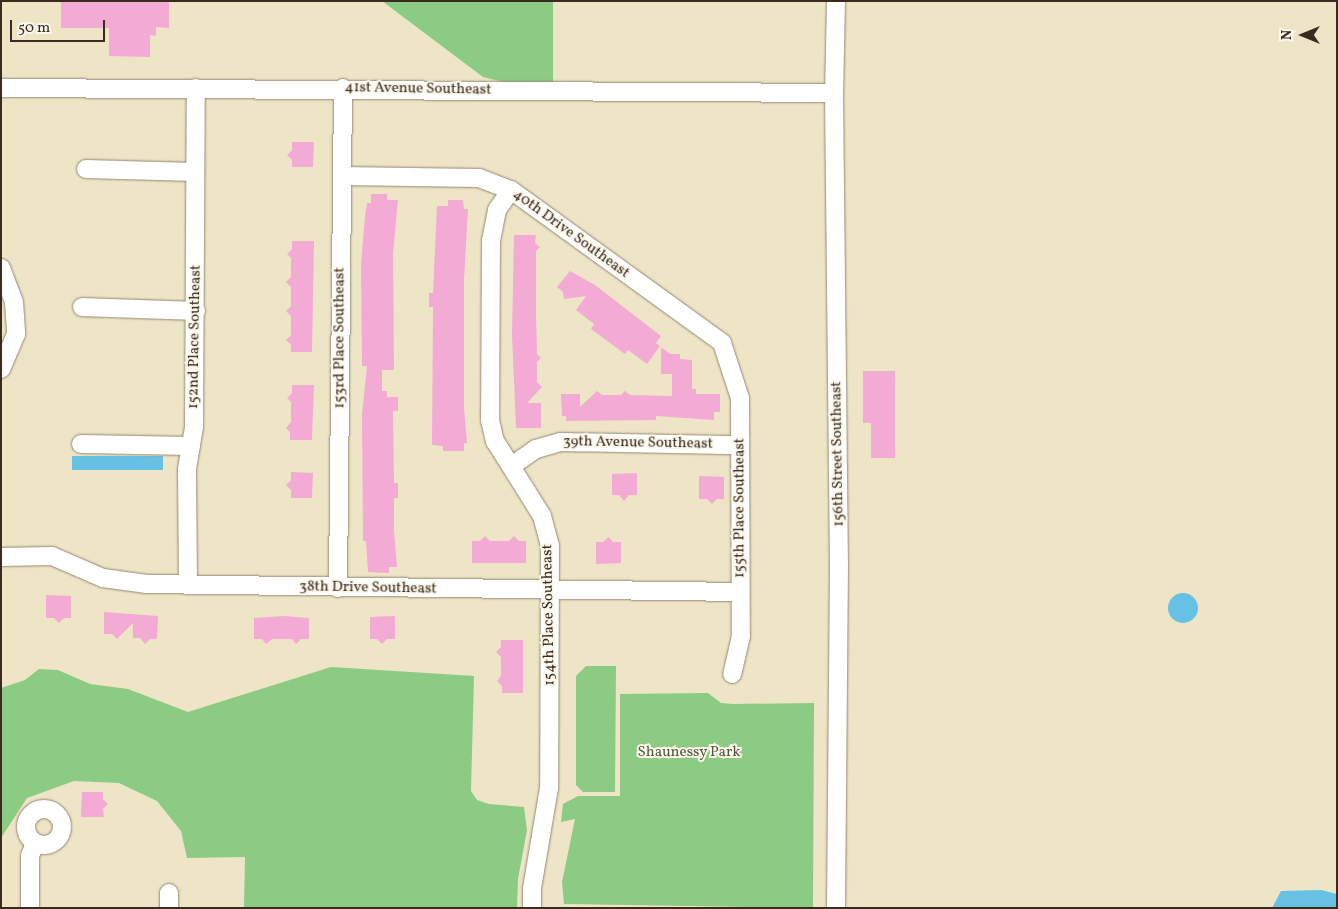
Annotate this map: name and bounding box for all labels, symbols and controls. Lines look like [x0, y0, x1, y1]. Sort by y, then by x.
scale bar [12, 10, 108, 42]
north arrow [1278, 10, 1328, 60]
text: 50 m [18, 18, 50, 39]
text: N [1278, 30, 1297, 40]
street label: 41st Avenue Southeast [344, 79, 492, 99]
street label: 40th Drive Southeast [509, 186, 633, 282]
street label: 152nd Place Southeast [185, 265, 205, 409]
street label: 153rd Place Southeast [331, 267, 349, 409]
street label: 156th Street Southeast [828, 381, 848, 527]
street label: 39th Avenue Southeast [563, 433, 713, 453]
street label: 155th Place Southeast [731, 438, 749, 578]
street label: 154th Place Southeast [539, 544, 559, 686]
street label: 38th Drive Southeast [299, 578, 437, 598]
park label: Shaunessy Park [637, 744, 741, 762]

